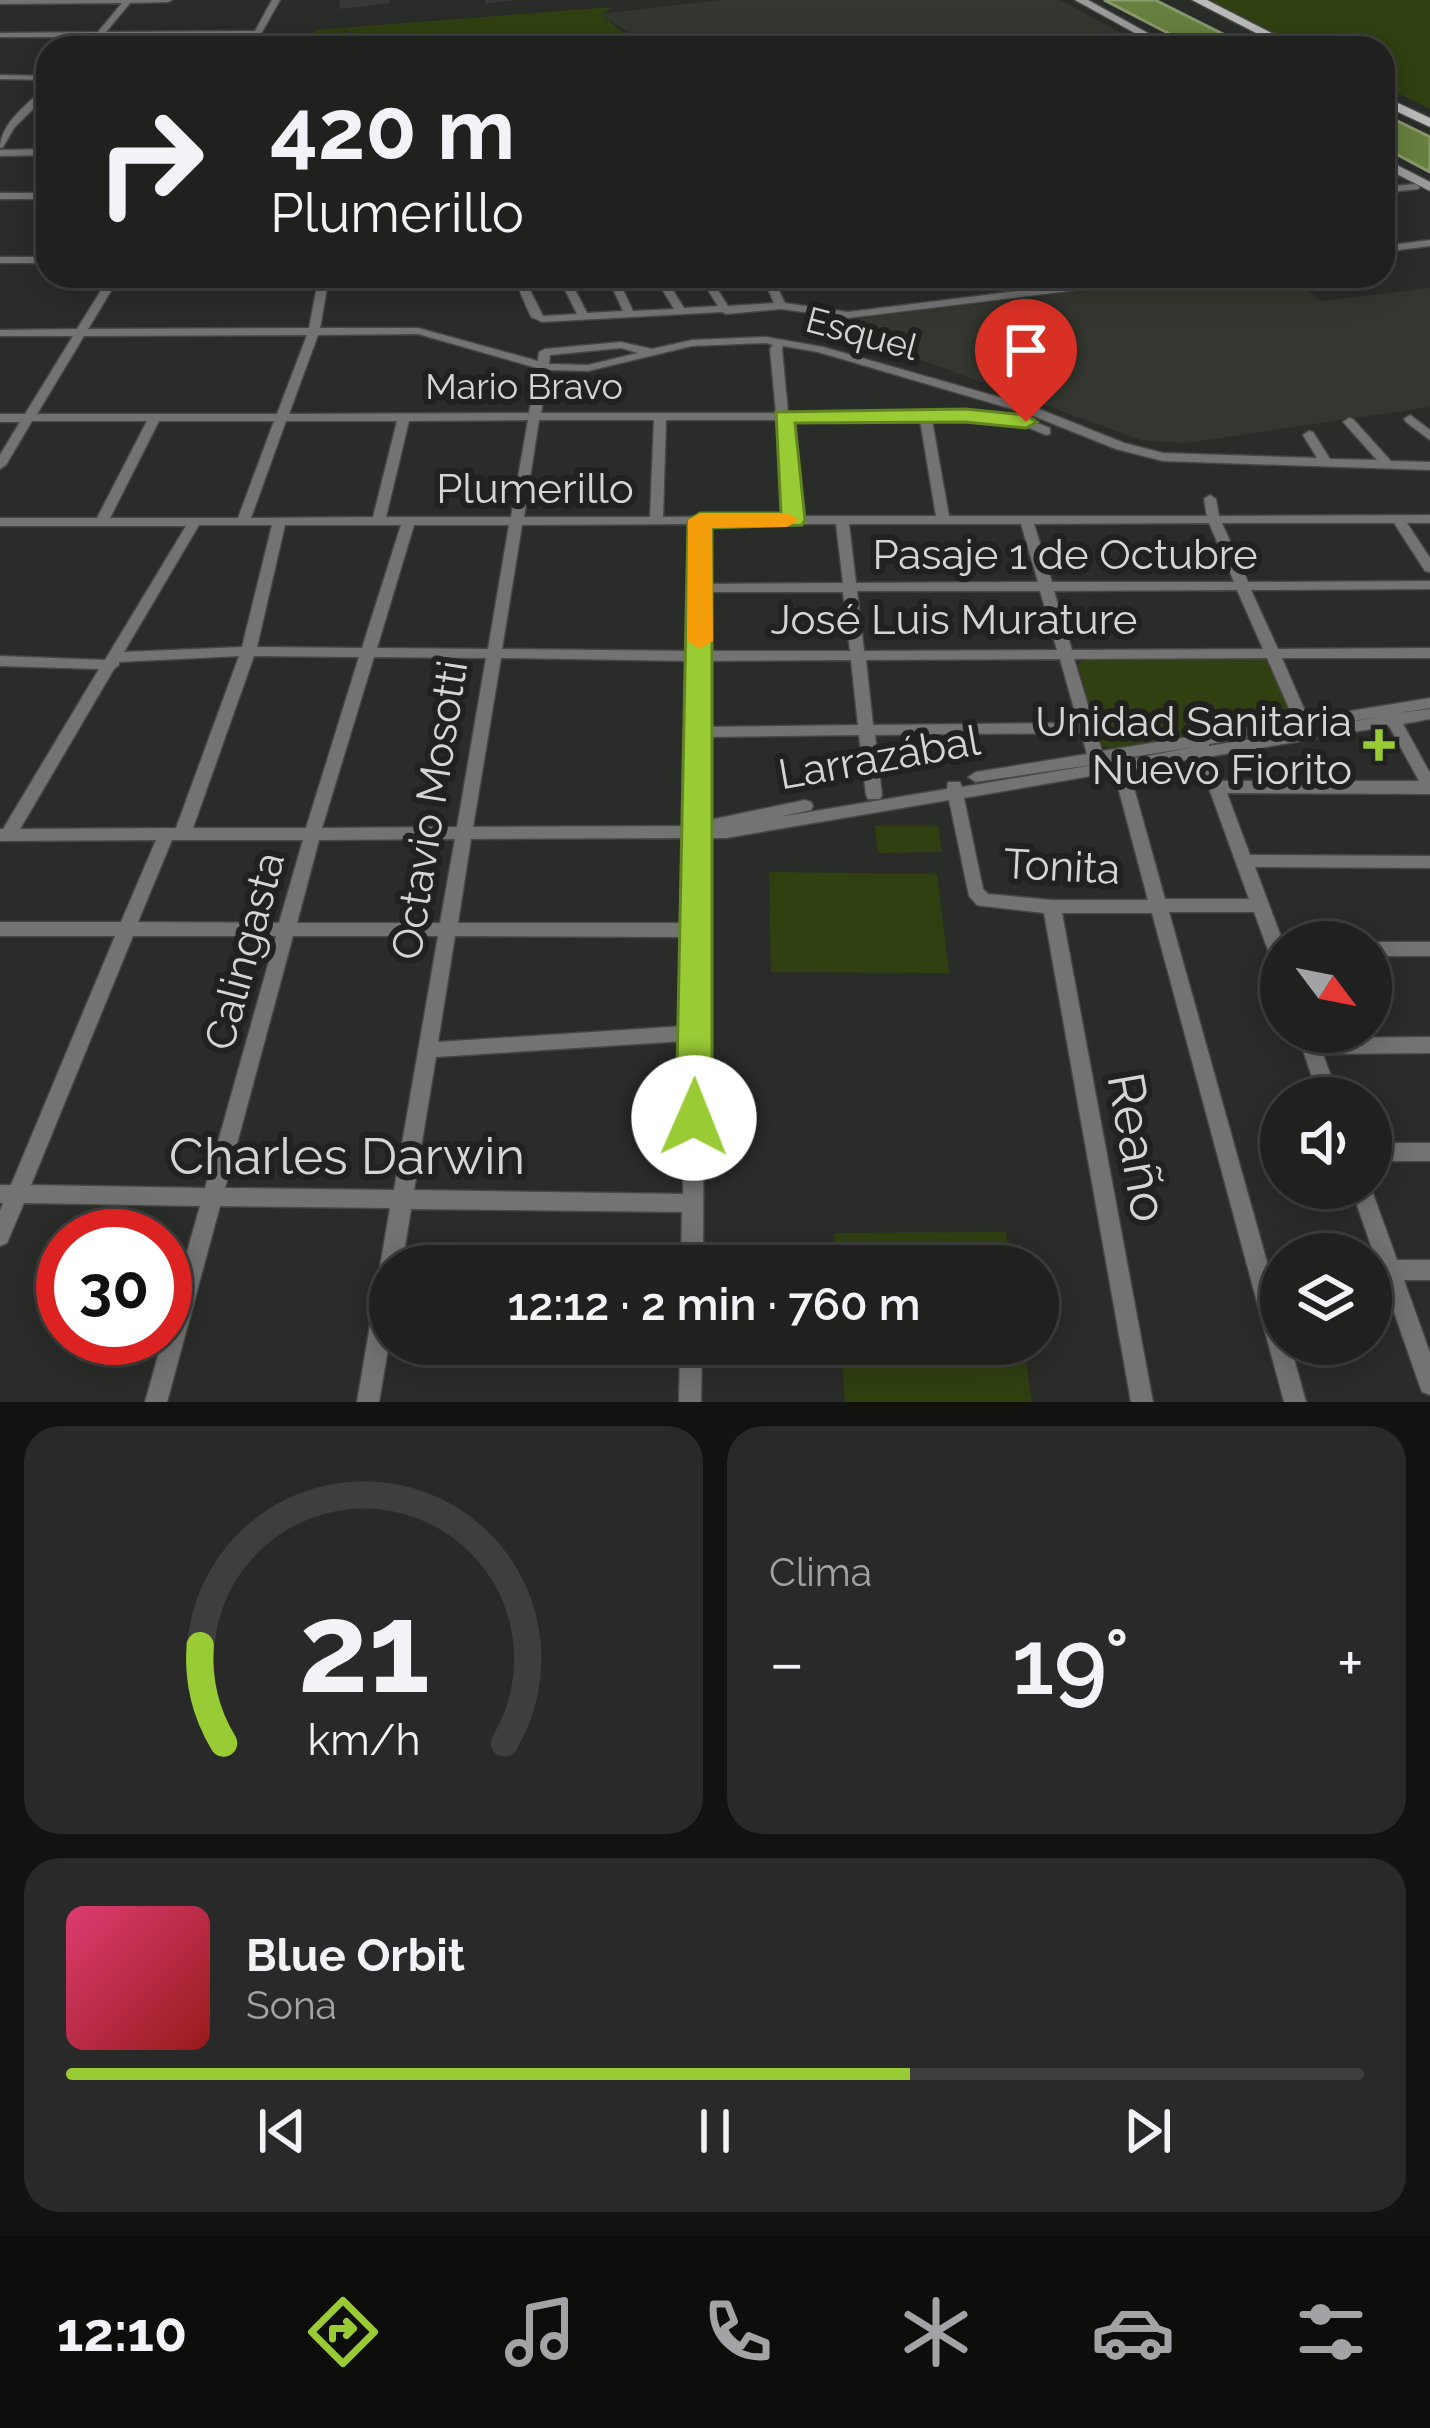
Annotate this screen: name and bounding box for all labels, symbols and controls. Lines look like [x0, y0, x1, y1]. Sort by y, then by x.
text: 420 m [270, 80, 515, 179]
icon: right [72, 84, 228, 240]
text: Plumerillo [270, 181, 524, 245]
street label: Esquel [802, 298, 923, 368]
pin [975, 299, 1077, 422]
icon: arrive [993, 317, 1059, 383]
street label: Mario Bravo [425, 365, 623, 407]
street label: Plumerillo [436, 464, 634, 513]
street label: Pasaje 1 de Octubre [872, 530, 1258, 579]
street label: José Luis Murature [771, 595, 1137, 644]
street label: Octavio Mosotti [382, 657, 477, 963]
place label: Unidad Sanitaria Nuevo Fiorito [1035, 697, 1352, 794]
street label: Larrazábal [775, 716, 984, 799]
marker: Unidad Sanitaria Nuevo Fiorito [1363, 729, 1395, 761]
street label: Tonita [1003, 839, 1121, 894]
street label: Calingasta [195, 847, 294, 1055]
north arrow [1260, 921, 1392, 1053]
map controls [1260, 921, 1392, 1365]
position arrow [631, 1055, 757, 1181]
street label: Reaño [1095, 1068, 1181, 1226]
button: sound [1260, 1077, 1392, 1209]
street label: Charles Darwin [169, 1126, 525, 1186]
speed limit sign: 30 [36, 1209, 192, 1365]
button: layers [1260, 1233, 1392, 1365]
text: 12:12 · 2 min · 760 m [507, 1278, 921, 1331]
text: Clima [769, 1549, 872, 1595]
text: 21 [297, 1575, 430, 1721]
text: 19° [1012, 1609, 1129, 1715]
text: − [769, 1624, 805, 1701]
text: + [1337, 1624, 1364, 1701]
text: km/h [307, 1715, 420, 1765]
text: Blue Orbit [246, 1929, 465, 1982]
text: Sona [246, 1982, 337, 2028]
icon: previous [249, 2098, 315, 2164]
icon: pause [682, 2098, 748, 2164]
icon: next [1115, 2098, 1181, 2164]
icon: directions [301, 2290, 385, 2374]
icon: music [498, 2290, 582, 2374]
icon: phone [696, 2290, 780, 2374]
icon: climate [894, 2290, 978, 2374]
icon: car [1091, 2290, 1175, 2374]
icon: filters [1289, 2290, 1373, 2374]
text: 12:10 [57, 2300, 187, 2364]

